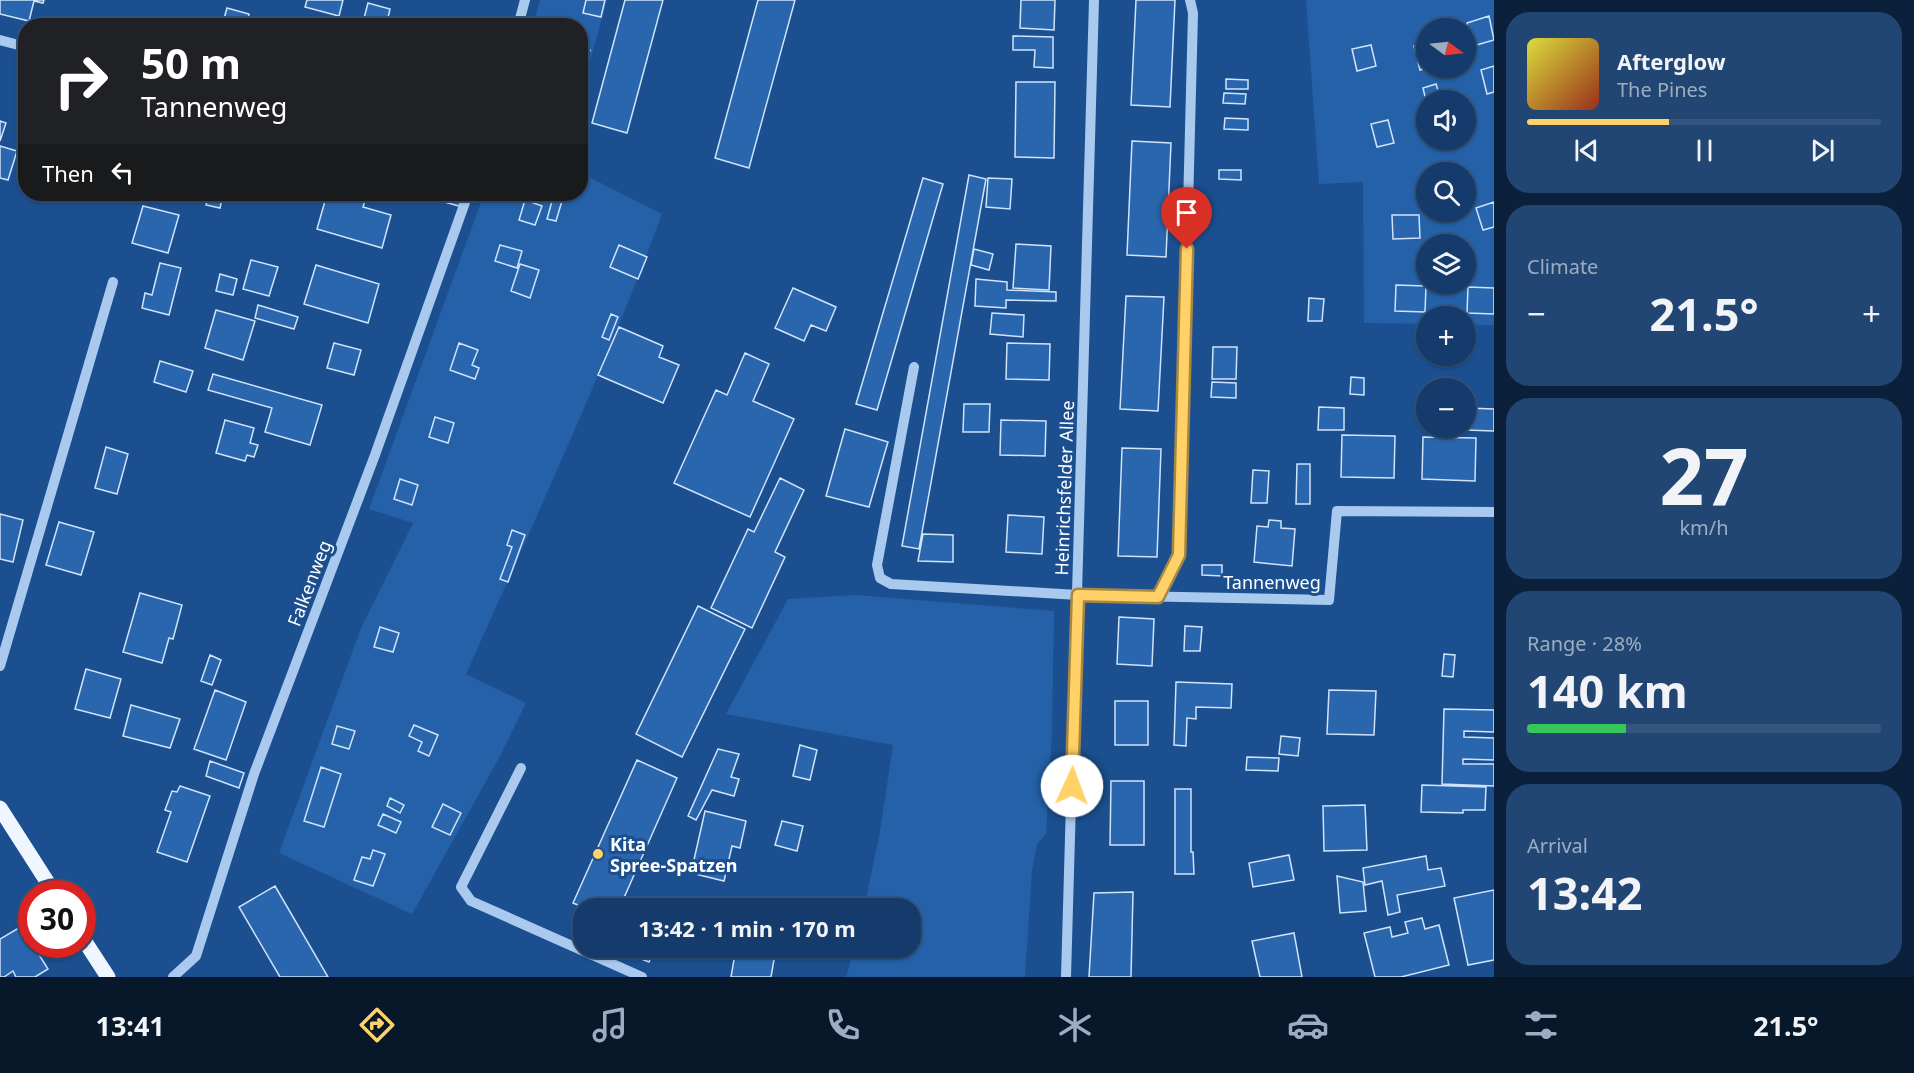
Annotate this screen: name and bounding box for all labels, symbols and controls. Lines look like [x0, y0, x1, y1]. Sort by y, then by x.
north arrow [1416, 18, 1476, 78]
map controls [1416, 18, 1476, 438]
text: 50 m [141, 34, 241, 91]
icon: right [42, 42, 120, 120]
text: Afterglow [1617, 46, 1726, 76]
text: The Pines [1617, 76, 1707, 103]
text: Tannenweg [141, 88, 287, 125]
button: sound [1416, 90, 1476, 150]
icon: previous [1570, 134, 1603, 167]
icon: pause [1688, 134, 1721, 167]
icon: next [1806, 134, 1839, 167]
icon: left [106, 156, 139, 189]
text: Then [42, 158, 94, 188]
button: search [1416, 162, 1476, 222]
pin [1161, 187, 1212, 249]
icon: arrive [1170, 196, 1203, 229]
button: layers [1416, 234, 1476, 294]
text: Climate [1527, 253, 1598, 280]
text: 21.5° [1650, 283, 1758, 344]
text: − [1527, 291, 1546, 336]
text: + [1862, 291, 1881, 336]
button: + [1416, 306, 1476, 366]
button: − [1416, 378, 1476, 438]
street label: Heinrichsfelder Allee [1049, 400, 1079, 576]
text: 27 [1659, 422, 1749, 528]
text: km/h [1679, 514, 1729, 541]
street label: Falkenweg [282, 537, 336, 629]
street label: Tannenweg [1223, 570, 1321, 594]
text: Range · 28% [1527, 630, 1642, 657]
text: 140 km [1527, 660, 1688, 721]
position arrow [1040, 754, 1104, 818]
place label: Kita Spree-Spatzen [610, 832, 737, 877]
text: Arrival [1527, 832, 1588, 859]
marker: Kita Spree-Spatzen [591, 847, 605, 861]
text: 13:42 [1527, 862, 1643, 923]
speed limit sign: 30 [18, 880, 96, 958]
text: 13:42 · 1 min · 170 m [638, 913, 856, 943]
icon: directions [356, 1004, 398, 1046]
icon: music [589, 1004, 631, 1046]
icon: phone [822, 1004, 864, 1046]
icon: climate [1054, 1004, 1096, 1046]
icon: car [1287, 1004, 1329, 1046]
icon: filters [1520, 1004, 1562, 1046]
text: 13:41 [95, 1007, 165, 1044]
text: 21.5° [1753, 1007, 1819, 1044]

